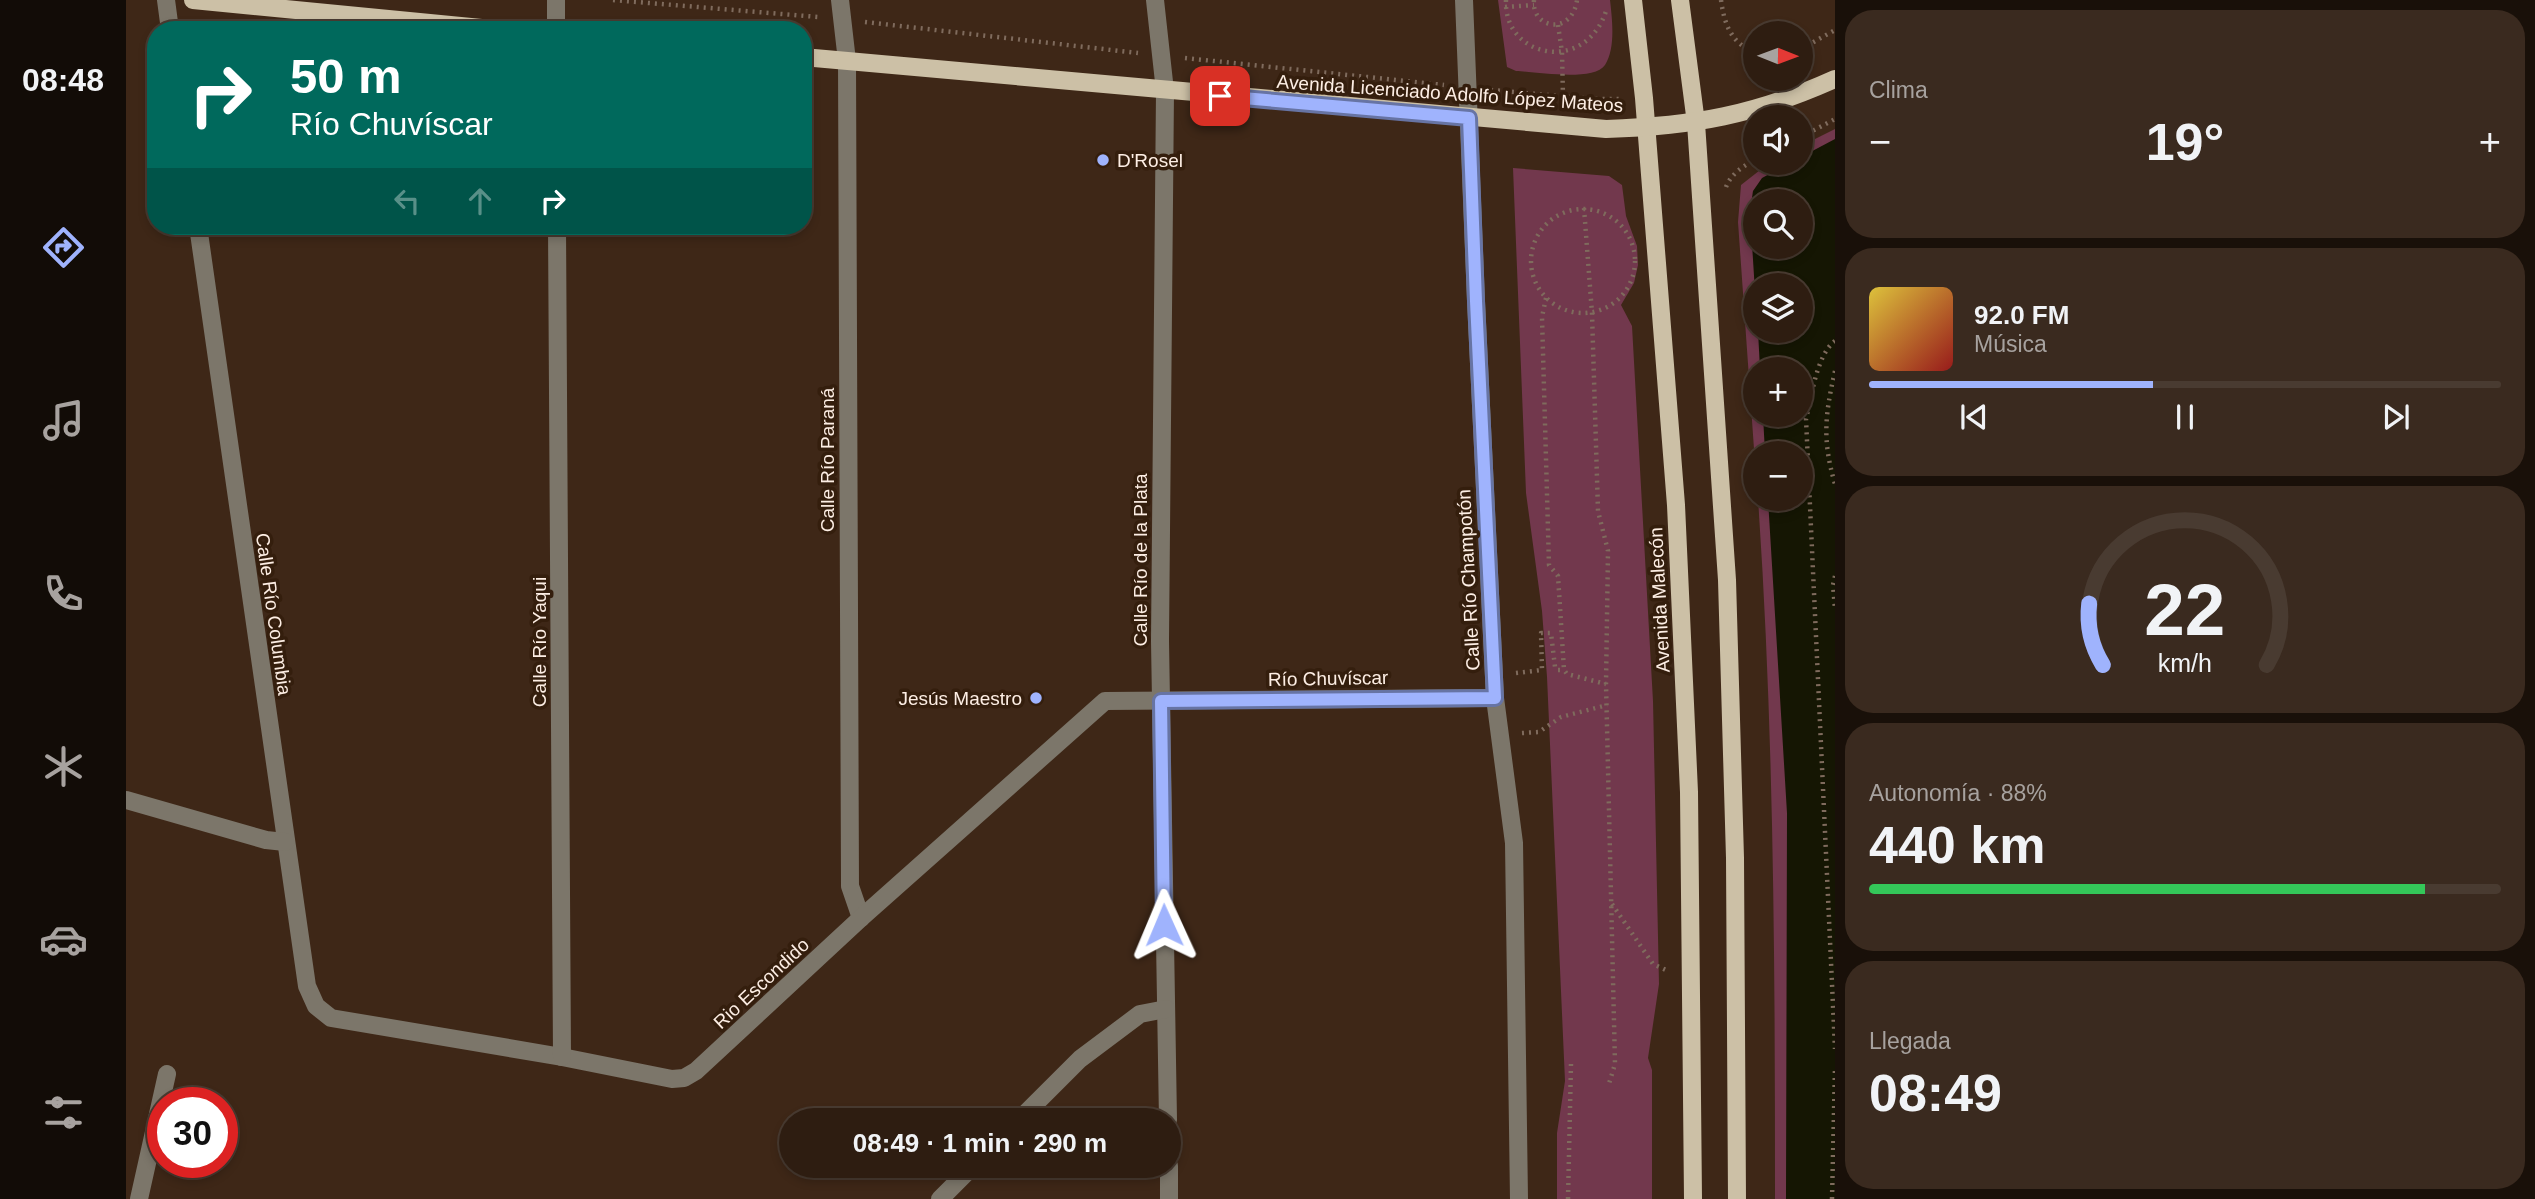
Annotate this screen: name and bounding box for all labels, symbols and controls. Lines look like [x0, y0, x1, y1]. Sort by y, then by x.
north arrow [1743, 21, 1813, 91]
map controls [1743, 21, 1813, 511]
icon: right [175, 49, 266, 140]
text: 50 m [290, 49, 402, 103]
text: 08:48 [22, 62, 104, 98]
pin [1190, 66, 1250, 126]
street label: Avenida Licenciado Adolfo López Mateos [1276, 71, 1624, 116]
icon: arrive [1201, 77, 1239, 115]
text: Clima [1869, 77, 1928, 103]
button: sound [1743, 105, 1813, 175]
text: Río Chuvíscar [290, 106, 493, 142]
text: 19° [2146, 113, 2224, 171]
text: − [1869, 121, 1891, 163]
text: + [2479, 121, 2501, 163]
place label: D'Rosel [1117, 150, 1183, 171]
marker: D'Rosel [1095, 152, 1111, 168]
icon: left [388, 182, 426, 220]
icon: ahead [461, 182, 499, 220]
icon: right [534, 182, 572, 220]
button: search [1743, 189, 1813, 259]
icon: directions [39, 223, 88, 272]
button: layers [1743, 273, 1813, 343]
text: 92.0 FM [1974, 300, 2069, 330]
text: Música [1974, 331, 2047, 357]
button: + [1743, 357, 1813, 427]
street label: Calle Río Paraná [817, 387, 838, 532]
icon: music [39, 396, 88, 445]
icon: previous [1955, 398, 1993, 436]
icon: pause [2166, 398, 2204, 436]
icon: next [2377, 398, 2415, 436]
button: − [1743, 441, 1813, 511]
street label: Calle Río de la Plata [1130, 473, 1151, 647]
street label: Calle Río Champotón [1453, 489, 1484, 671]
street label: Avenida Malecón [1645, 527, 1674, 673]
street label: Calle Río Columbia [252, 532, 295, 697]
icon: phone [39, 569, 88, 618]
text: 22 [2145, 570, 2225, 651]
street label: Calle Río Yaqui [529, 577, 550, 707]
text: km/h [2158, 649, 2212, 677]
street label: Río Chuvíscar [1268, 667, 1389, 690]
place label: Jesús Maestro [898, 688, 1022, 709]
marker: Jesús Maestro [1028, 690, 1044, 706]
icon: climate [39, 742, 88, 791]
text: Autonomía · 88% [1869, 780, 2047, 806]
text: 440 km [1869, 816, 2045, 874]
position arrow [1127, 888, 1201, 962]
icon: car [39, 915, 88, 964]
street label: Rio Escondido [709, 934, 813, 1033]
text: Llegada [1869, 1028, 1951, 1054]
text: 08:49 [1869, 1064, 2002, 1122]
speed limit sign: 30 [147, 1087, 238, 1178]
icon: filters [39, 1088, 88, 1137]
text: 08:49 · 1 min · 290 m [853, 1128, 1107, 1158]

